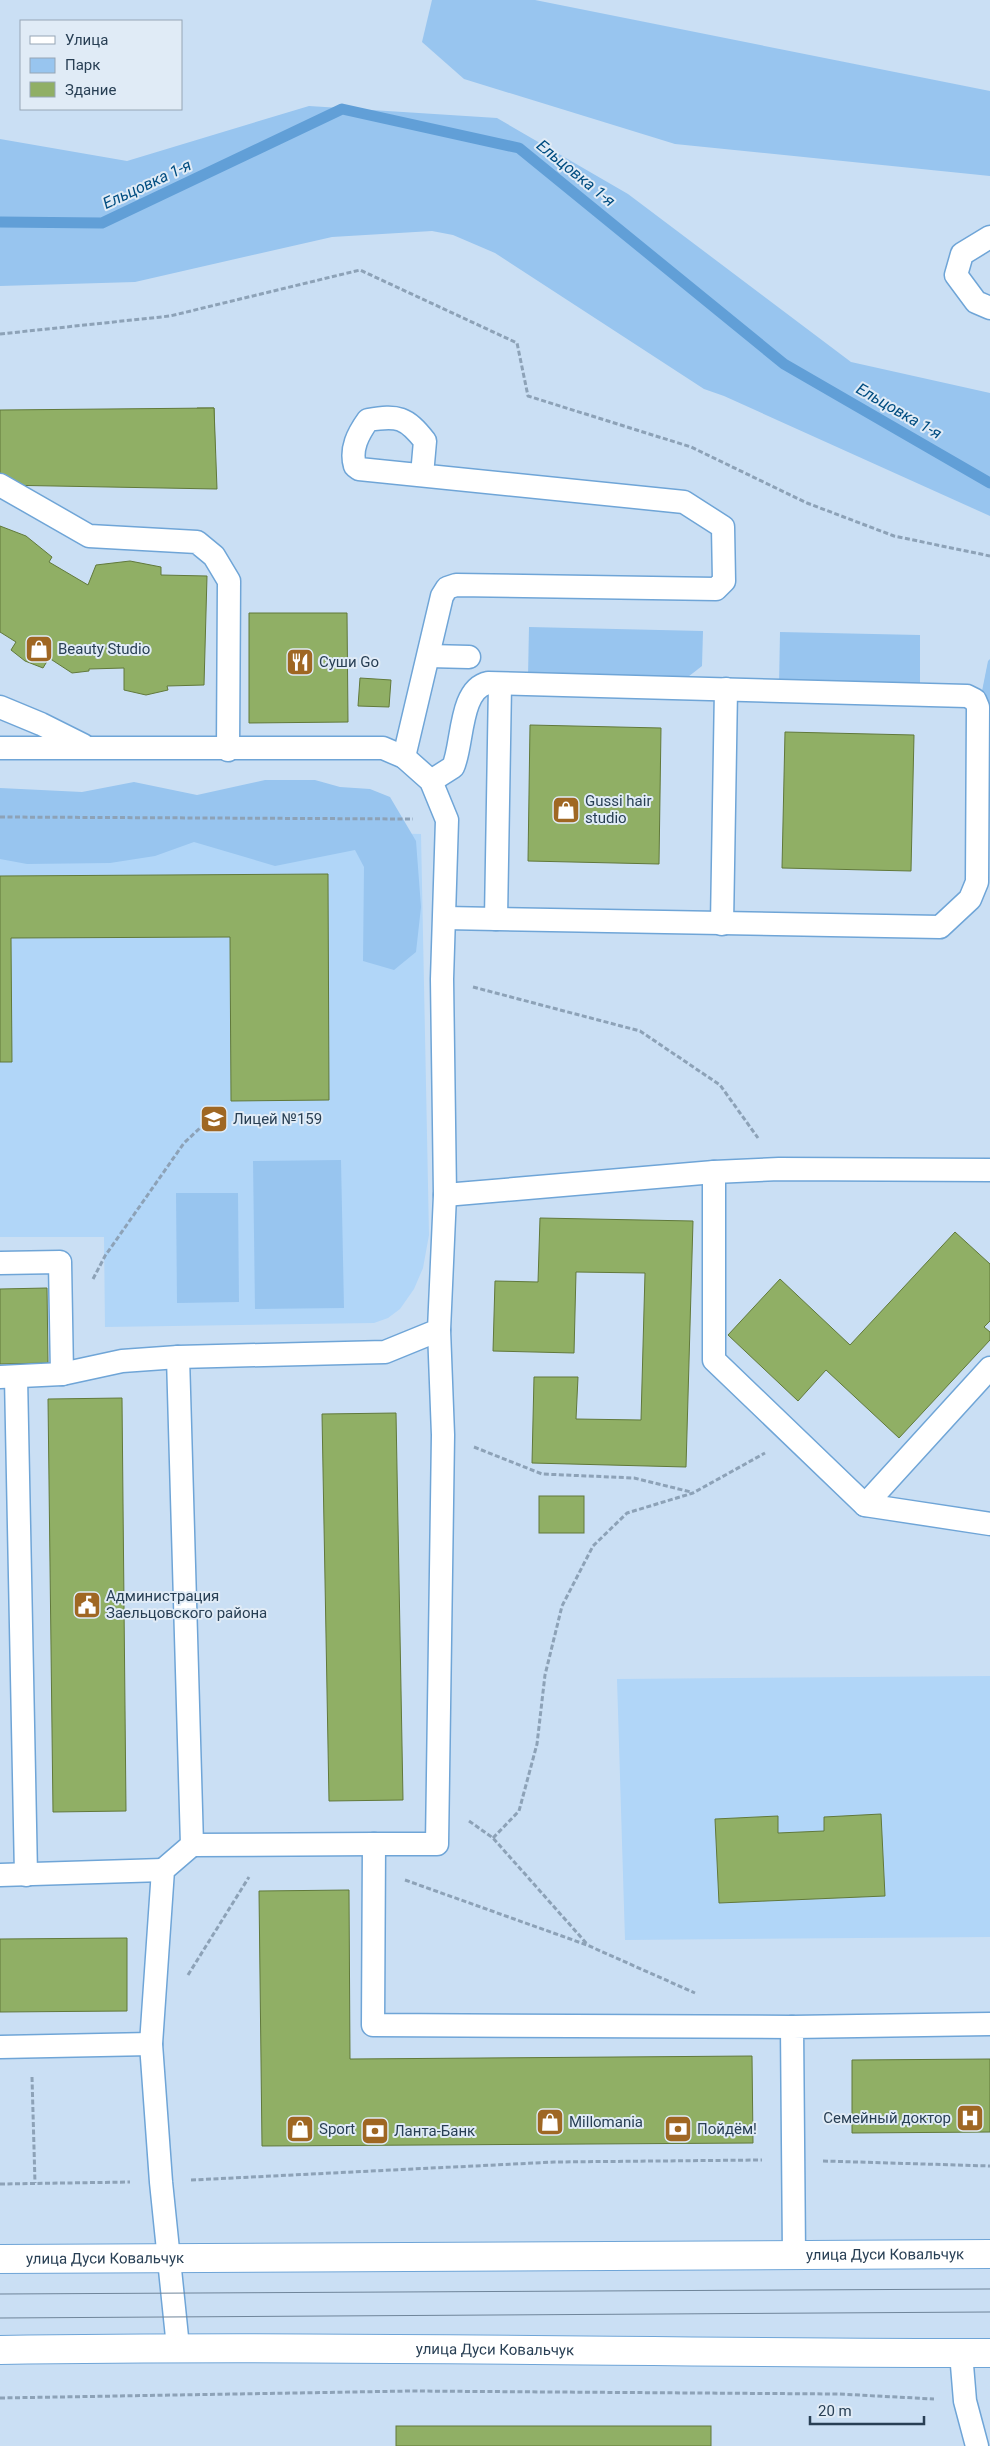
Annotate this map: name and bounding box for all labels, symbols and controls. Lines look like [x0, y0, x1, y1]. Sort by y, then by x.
legend [20, 20, 182, 110]
text: Улица [65, 31, 108, 49]
text: Парк [65, 56, 100, 74]
text: Здание [65, 81, 116, 99]
water label: Ельцовка 1-я [533, 136, 619, 210]
water label: Ельцовка 1-я [100, 155, 194, 213]
water label: Ельцовка 1-я [853, 379, 945, 443]
shop icon: Beauty Studio [24, 634, 54, 664]
place label: Beauty Studio [58, 640, 150, 658]
restaurant icon: Суши Go [285, 647, 315, 677]
place label: Суши Go [319, 653, 379, 671]
place label: Gussi hair studio [585, 792, 652, 827]
shop icon: Gussi hair studio [551, 795, 581, 825]
school or university icon: Лицей №159 [199, 1104, 229, 1134]
place label: Лицей №159 [233, 1110, 322, 1128]
place label: Администрация Заельцовского района [106, 1587, 267, 1622]
public building icon: Администрация Заельцовского района [72, 1590, 102, 1620]
hospital icon: Семейный доктор [955, 2103, 985, 2133]
shop icon: Millomania [535, 2107, 565, 2137]
place label: Семейный доктор [823, 2109, 951, 2127]
place label: Millomania [569, 2113, 643, 2131]
shop icon: Sport [285, 2114, 315, 2144]
bank icon: Пойдём! [663, 2114, 693, 2144]
bank icon: Ланта-Банк [360, 2116, 390, 2146]
place label: Sport [319, 2120, 355, 2138]
place label: Пойдём! [697, 2120, 757, 2138]
place label: Ланта-Банк [394, 2122, 475, 2140]
street label: улица Дуси Ковальчук [806, 2245, 964, 2264]
street label: улица Дуси Ковальчук [26, 2249, 184, 2268]
street label: улица Дуси Ковальчук [416, 2340, 574, 2359]
scale bar [810, 2394, 924, 2426]
text: 20 m [818, 2402, 852, 2420]

